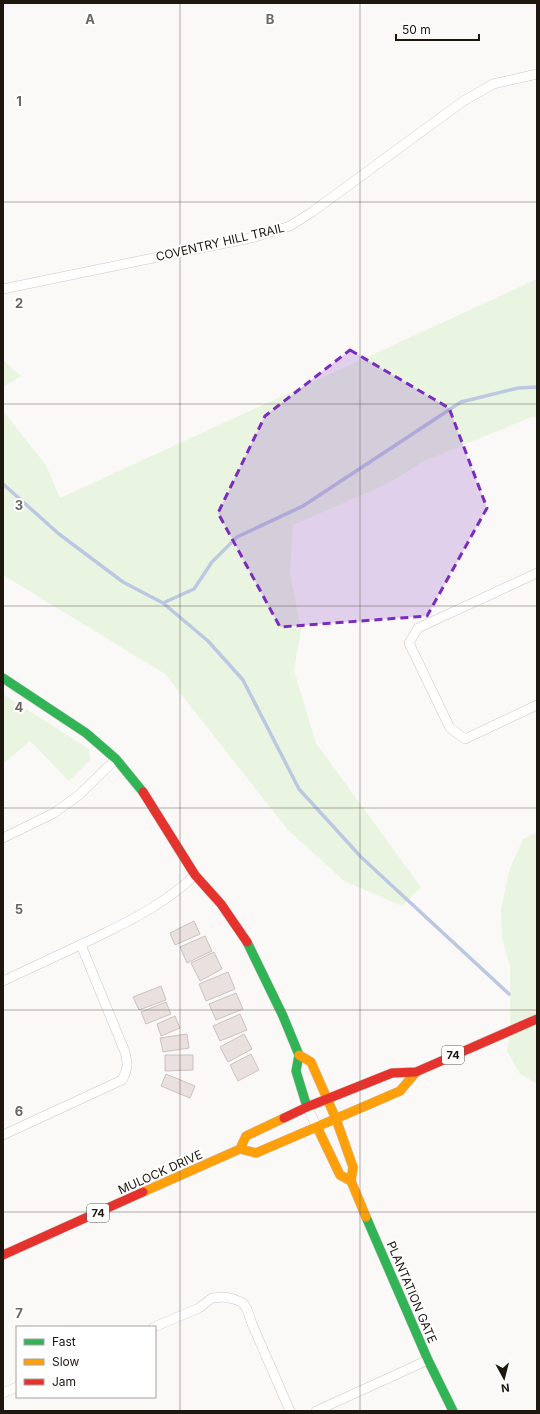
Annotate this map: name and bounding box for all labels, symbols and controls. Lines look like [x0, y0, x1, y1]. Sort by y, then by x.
text: A [85, 11, 95, 27]
text: B [266, 11, 275, 27]
scale bar [396, 16, 479, 42]
text: 50 m [402, 22, 431, 37]
text: 1 [16, 93, 22, 109]
street label: COVENTRY HILL TRAIL [154, 220, 286, 264]
text: 2 [15, 295, 23, 311]
text: 3 [15, 497, 23, 513]
text: 4 [15, 699, 24, 715]
text: 5 [15, 901, 23, 917]
road number: 74 [442, 1046, 464, 1064]
text: 6 [15, 1103, 23, 1119]
street label: MULOCK DRIVE [116, 1147, 204, 1197]
road number: 74 [87, 1204, 109, 1222]
street label: PLANTATION GATE [384, 1239, 440, 1345]
text: 7 [15, 1305, 23, 1321]
legend [16, 1326, 156, 1398]
text: Fast [52, 1334, 76, 1349]
text: Slow [52, 1354, 80, 1369]
north arrow [484, 1358, 524, 1398]
text: Jam [52, 1374, 76, 1389]
text: N [500, 1380, 510, 1395]

